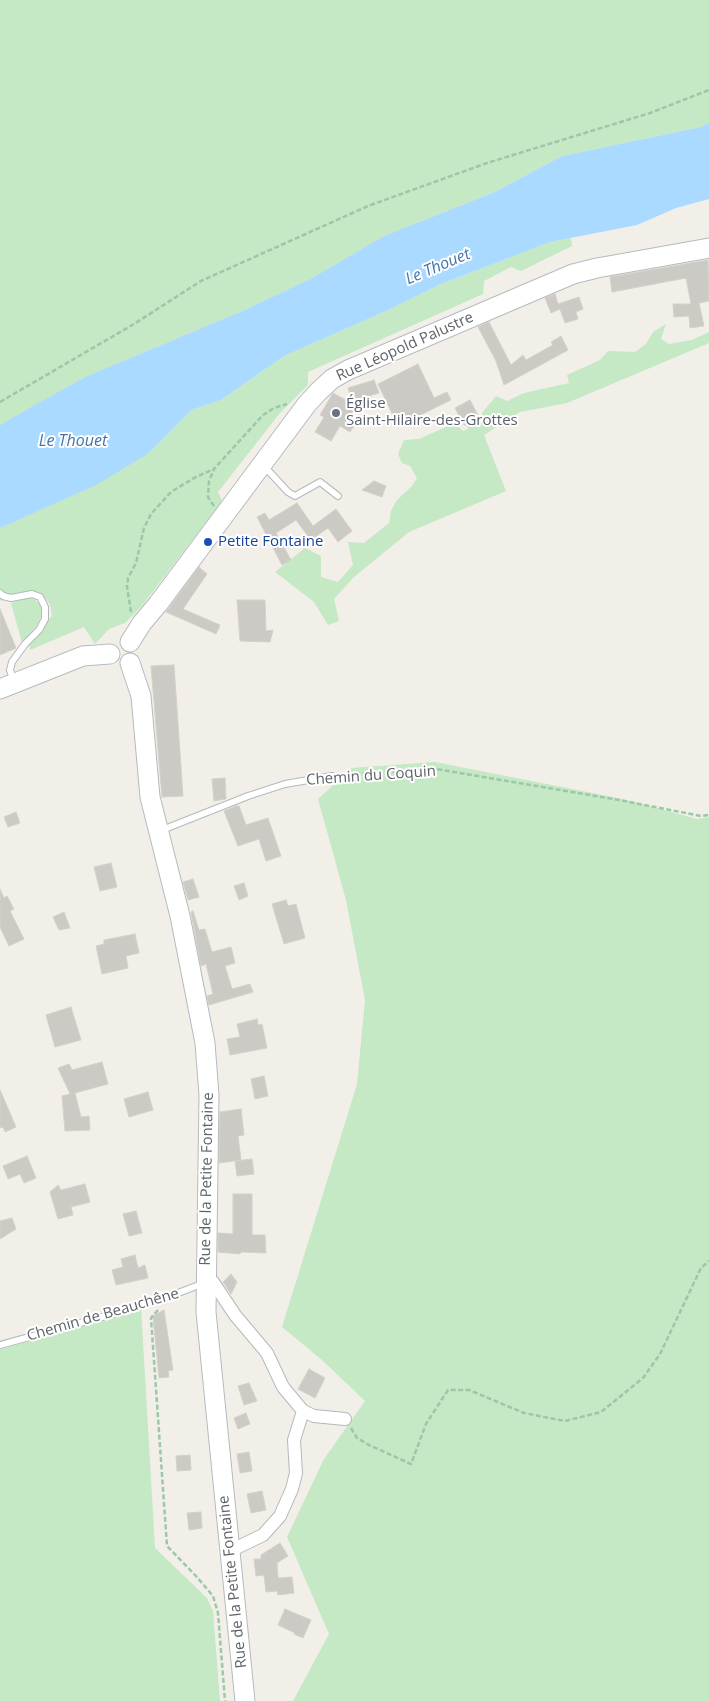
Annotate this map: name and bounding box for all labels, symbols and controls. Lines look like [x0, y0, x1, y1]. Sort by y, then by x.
water label: Le Thouet [403, 245, 473, 289]
street label: Rue Léopold Palustre [334, 309, 476, 385]
place label: Église Saint-Hilaire-des-Grottes [346, 395, 518, 430]
marker: Église Saint-Hilaire-des-Grottes [330, 407, 342, 419]
water label: Le Thouet [39, 431, 107, 451]
place label: Petite Fontaine [218, 533, 323, 551]
marker: Petite Fontaine [202, 536, 214, 548]
street label: Chemin du Coquin [306, 762, 436, 790]
street label: Rue de la Petite Fontaine [196, 1092, 218, 1266]
street label: Chemin de Beauchêne [25, 1285, 181, 1345]
street label: Rue de la Petite Fontaine [215, 1495, 251, 1669]

